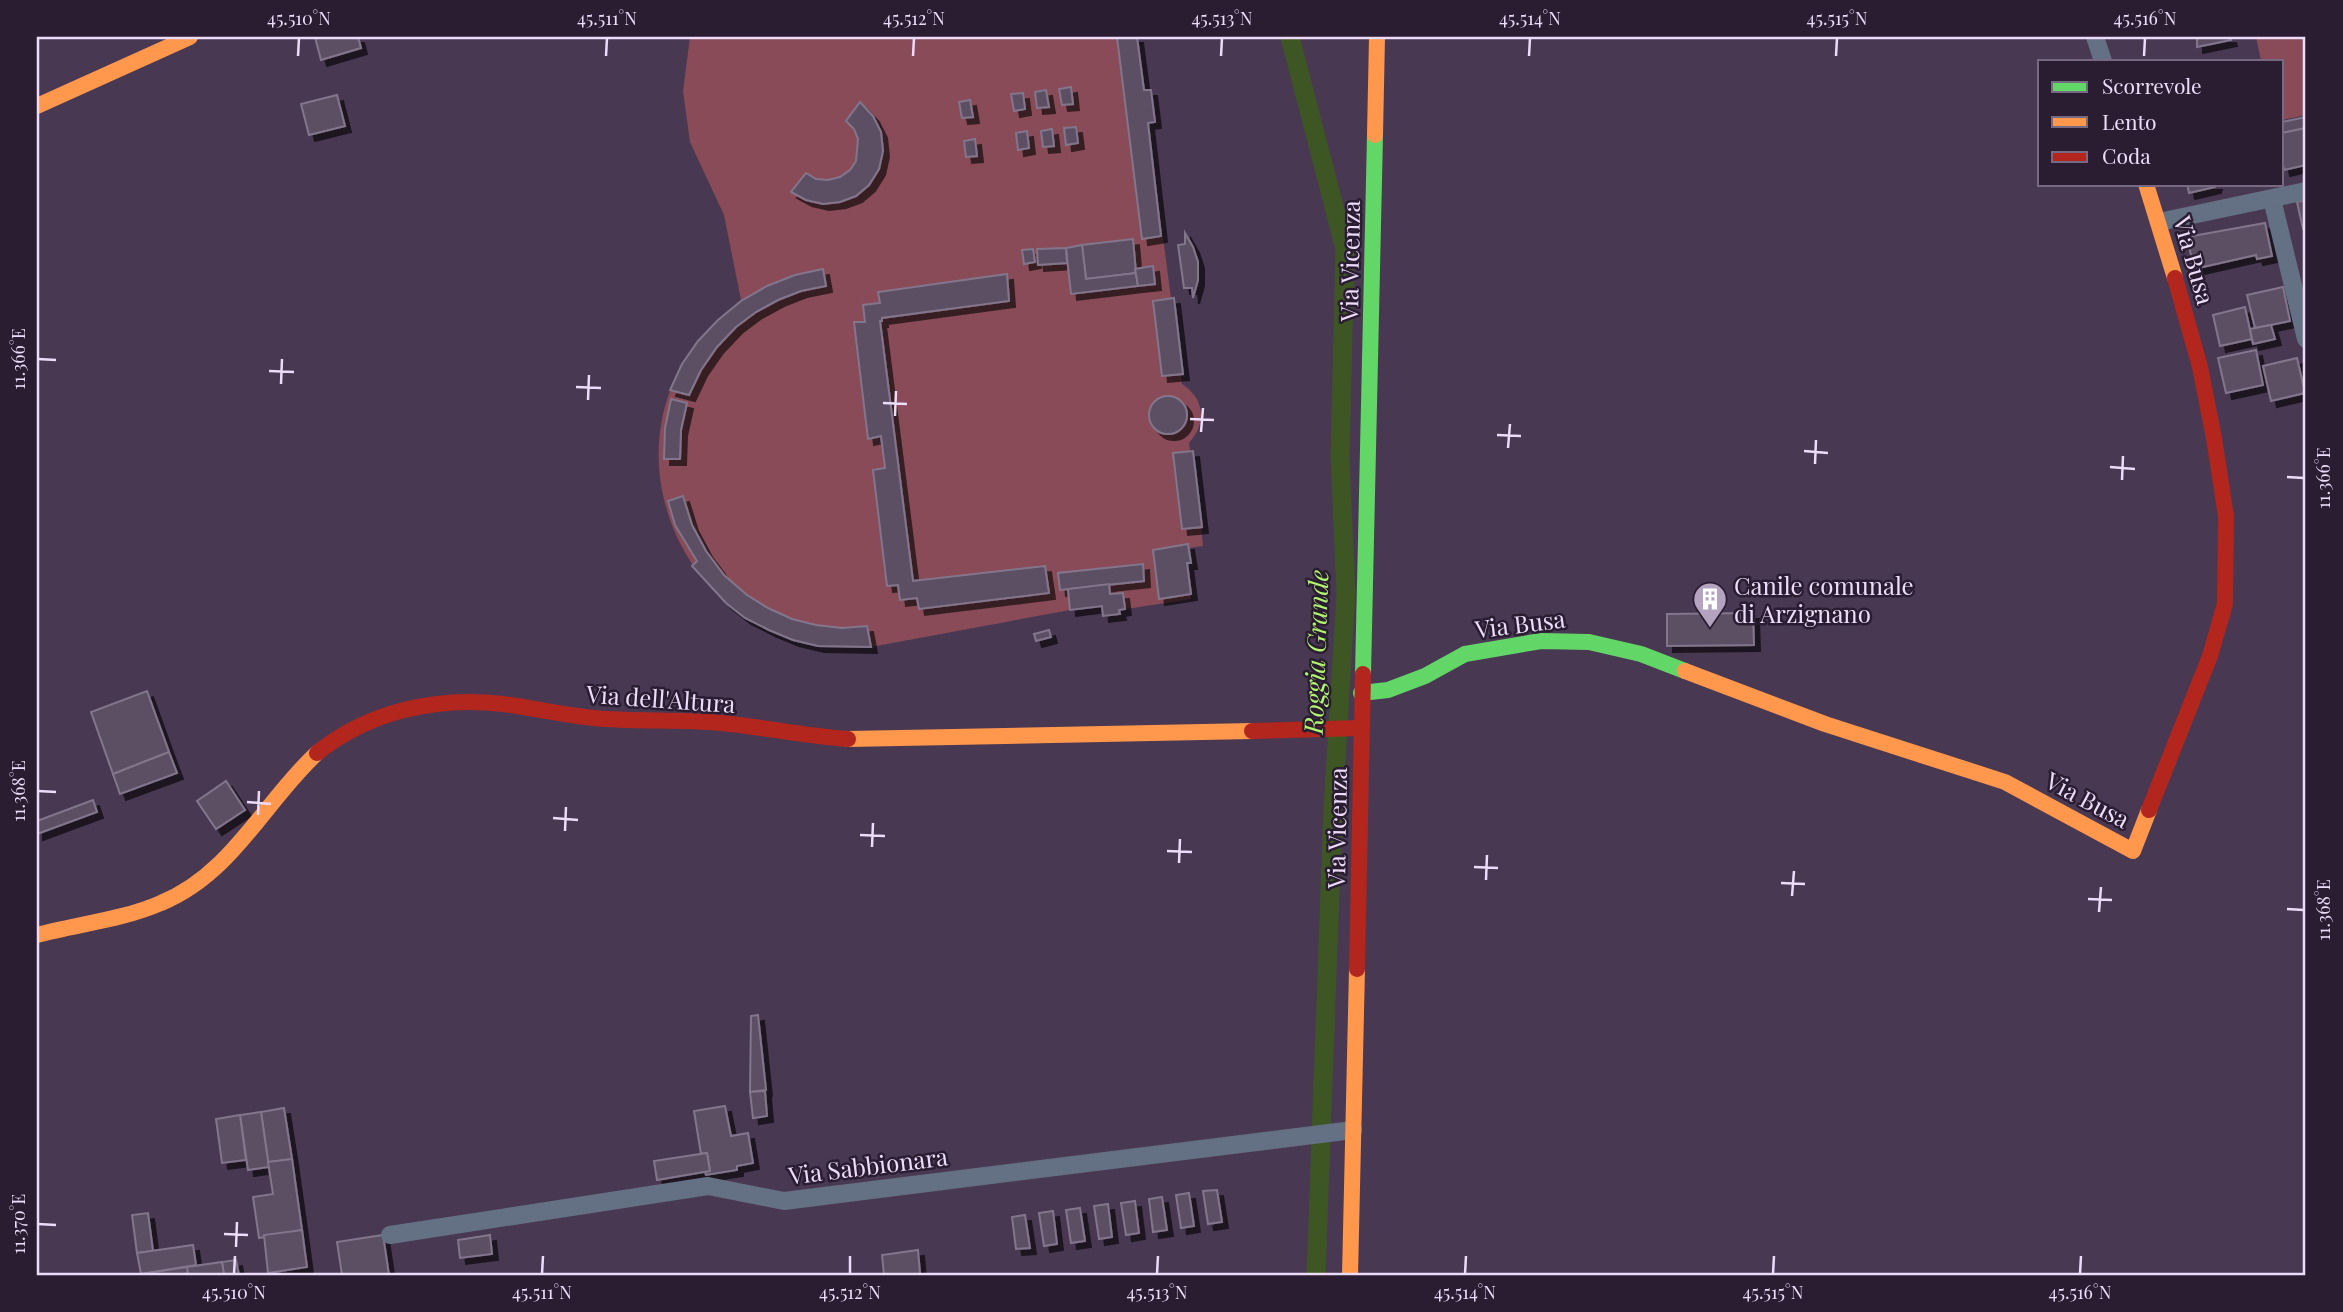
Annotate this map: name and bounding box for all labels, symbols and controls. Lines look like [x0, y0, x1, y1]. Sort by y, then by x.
text: 45.510°N [267, 6, 331, 30]
text: 45.511°N [577, 6, 637, 30]
text: 45.512°N [883, 6, 945, 30]
text: 45.513°N [1191, 6, 1253, 30]
text: 45.514°N [1499, 6, 1561, 30]
text: 45.515°N [1807, 6, 1868, 30]
text: 45.516°N [2114, 6, 2177, 30]
legend [2038, 60, 2284, 186]
text: Scorrevole [2102, 71, 2202, 99]
text: Lento [2102, 107, 2156, 135]
text: Coda [2102, 141, 2151, 169]
street label: Via Vicenza [1332, 200, 1366, 323]
street label: Via Busa [2167, 211, 2223, 308]
text: 11.366°E [6, 328, 30, 390]
text: 11.366°E [2311, 447, 2335, 509]
water label: Roggia Grande [1295, 569, 1335, 736]
place label: Canile comunale di Arzignano [1734, 569, 1914, 629]
building icon: Canile comunale di Arzignano [1691, 580, 1729, 629]
street label: Via Busa [1472, 602, 1567, 645]
street label: Via dell'Altura [584, 677, 737, 719]
text: 11.368°E [6, 760, 30, 822]
street label: Via Busa [2040, 763, 2136, 834]
street label: Via Vicenza [1319, 767, 1353, 890]
text: 11.368°E [2311, 879, 2335, 941]
street label: Via Sabbionara [786, 1139, 949, 1191]
text: 11.370°E [6, 1194, 30, 1254]
text: 45.510°N [202, 1280, 266, 1304]
text: 45.511°N [512, 1280, 572, 1304]
text: 45.512°N [819, 1280, 881, 1304]
text: 45.513°N [1126, 1280, 1188, 1304]
text: 45.514°N [1434, 1280, 1496, 1304]
text: 45.515°N [1743, 1280, 1804, 1304]
text: 45.516°N [2049, 1280, 2112, 1304]

